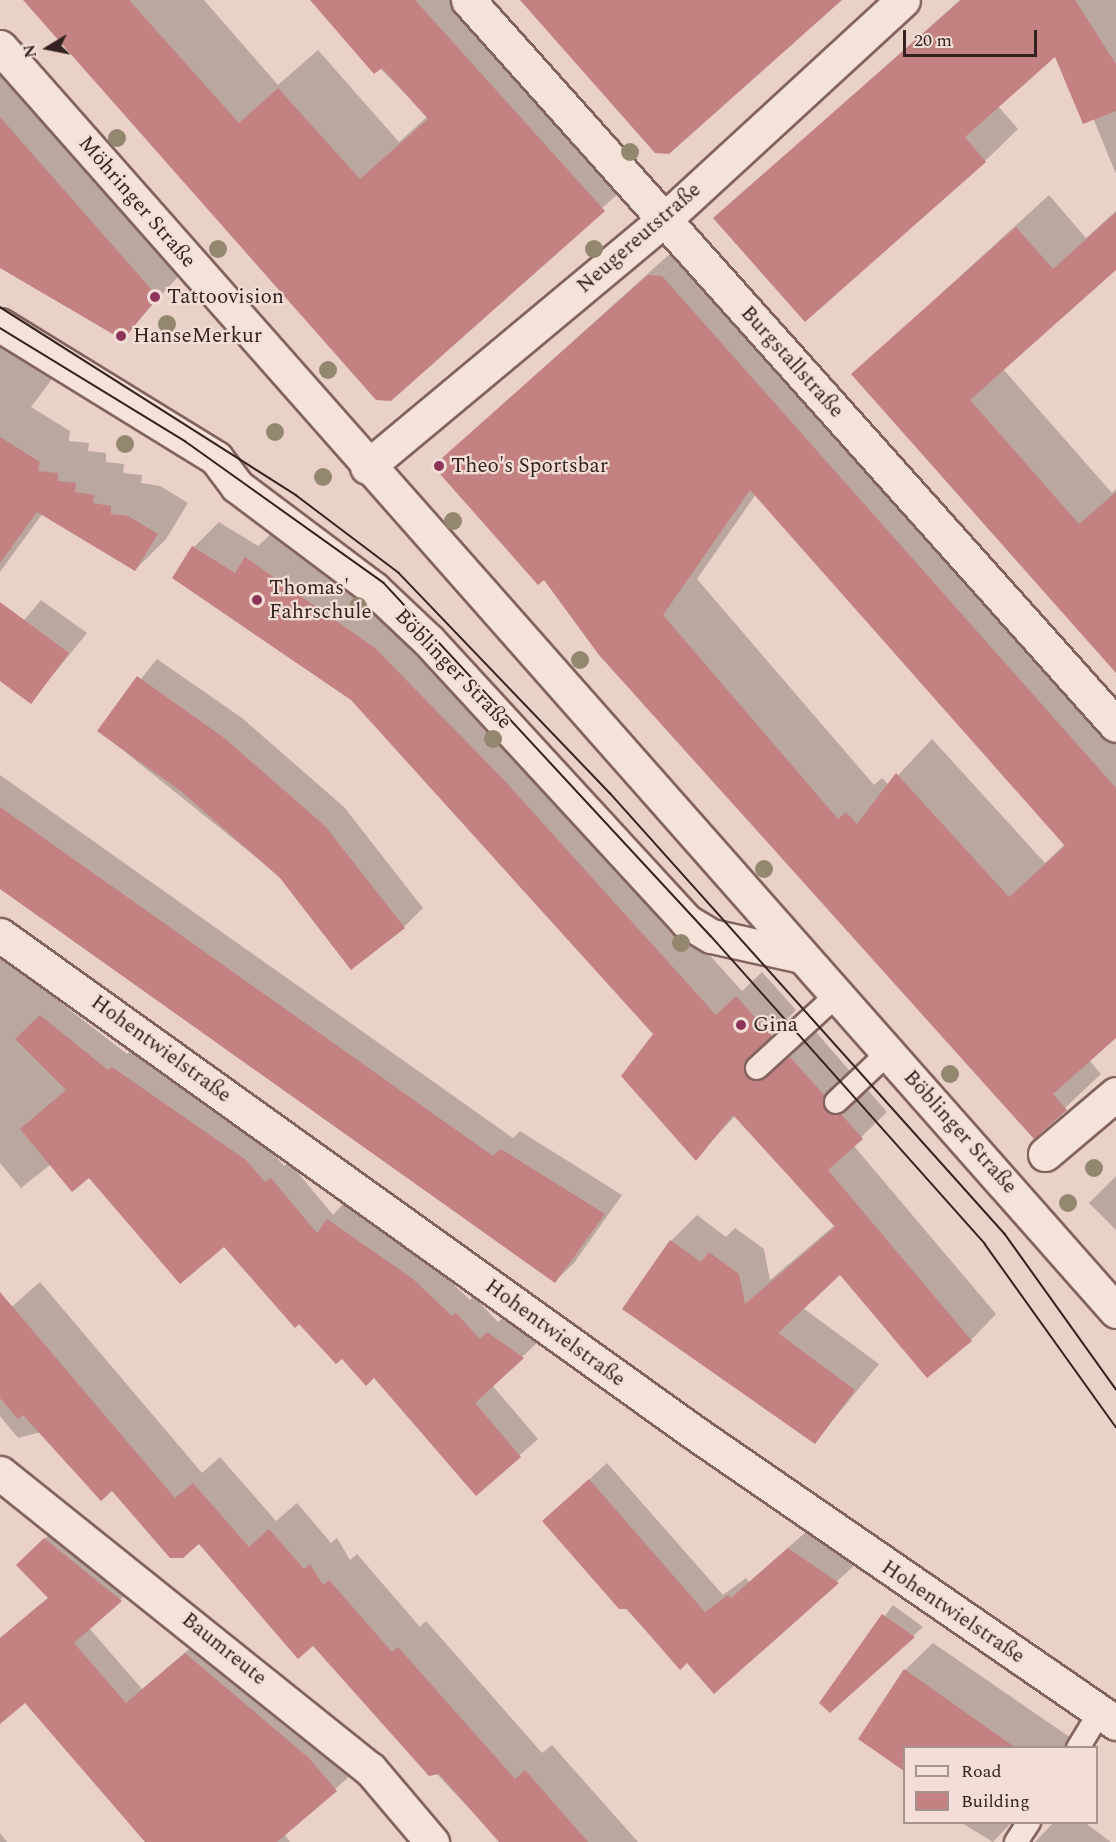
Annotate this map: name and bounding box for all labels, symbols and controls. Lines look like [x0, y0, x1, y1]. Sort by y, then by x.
north arrow [18, 18, 78, 78]
scale bar [906, 18, 1040, 56]
text: 20 m [914, 27, 952, 54]
text: N [17, 43, 43, 60]
street label: Möhringer Straße [73, 131, 201, 273]
street label: Neugereutstraße [572, 177, 706, 299]
place label: Tattoovision [167, 284, 284, 310]
marker: Tattoovision [148, 290, 162, 304]
street label: Burgstallstraße [735, 301, 849, 423]
place label: HanseMerkur [133, 323, 262, 349]
marker: HanseMerkur [114, 329, 128, 343]
place label: Theo's Sportsbar [451, 453, 608, 479]
marker: Theo's Sportsbar [432, 459, 446, 473]
place label: Thomas' Fahrschule [269, 575, 372, 625]
marker: Thomas' Fahrschule [250, 593, 264, 607]
street label: Böblinger Straße [389, 604, 517, 734]
street label: Hohentwielstraße [86, 990, 236, 1108]
place label: Gina [753, 1012, 798, 1038]
marker: Gina [734, 1018, 748, 1032]
street label: Böblinger Straße [898, 1065, 1022, 1199]
street label: Hohentwielstraße [480, 1274, 630, 1392]
street label: Hohentwielstraße [877, 1555, 1029, 1669]
street label: Baumreute [177, 1607, 271, 1691]
legend [903, 1746, 1098, 1824]
text: Road [961, 1758, 1002, 1785]
text: Building [961, 1788, 1030, 1815]

